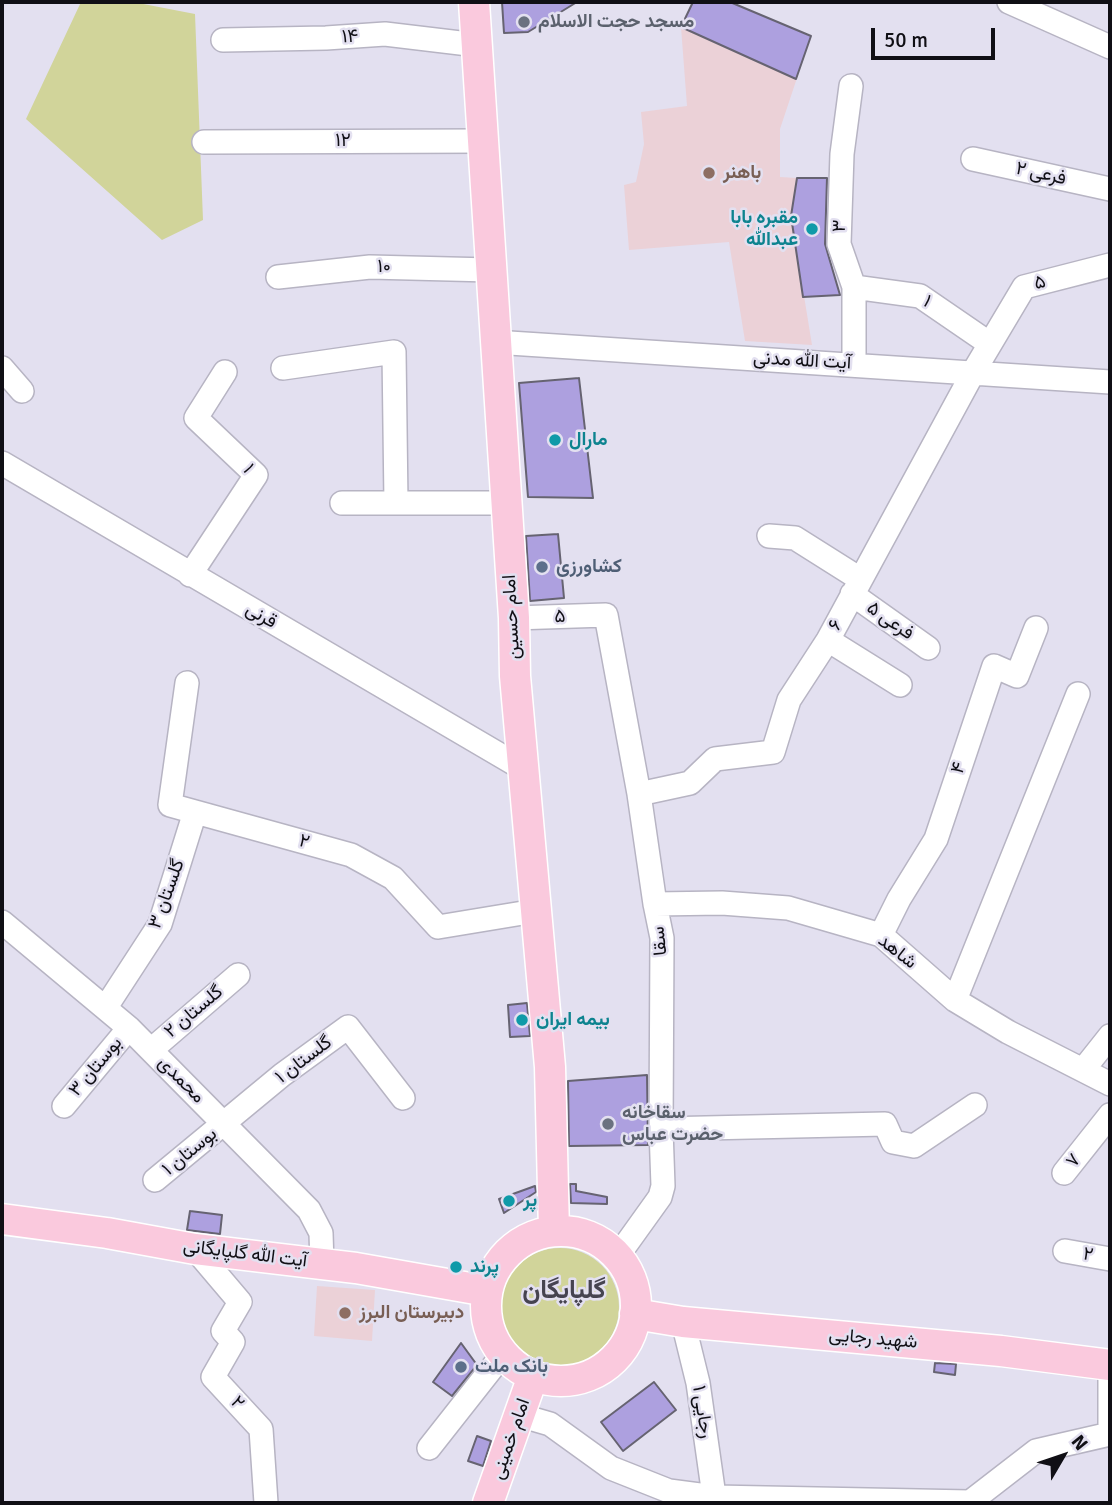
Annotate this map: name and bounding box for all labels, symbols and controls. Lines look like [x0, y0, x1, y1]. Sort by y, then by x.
place label: مسجد حجت الاسلام [538, 11, 694, 33]
marker: مسجد حجت الاسلام [516, 14, 532, 30]
scale bar [874, 14, 998, 58]
street label: ۱۴ [341, 25, 359, 49]
text: 50 m [884, 27, 928, 53]
street label: ۱۲ [335, 130, 351, 152]
street label: فرعی ۲ [1014, 158, 1068, 190]
place label: باهنر [723, 162, 761, 184]
marker: باهنر [701, 165, 717, 181]
place label: مقبره بابا عبدالله [730, 207, 798, 251]
street label: ۳ [828, 219, 852, 233]
marker: مقبره بابا عبدالله [804, 221, 820, 237]
street label: ۱۰ [377, 255, 391, 279]
street label: ۵ [1032, 271, 1048, 295]
street label: ۱ [919, 291, 935, 313]
street label: آیت الله مدنی [752, 347, 852, 375]
place label: مارال [569, 429, 608, 451]
marker: مارال [547, 432, 563, 448]
street label: ۱ [237, 460, 259, 478]
place label: کشاورزی [556, 556, 622, 578]
marker: کشاورزی [534, 559, 550, 575]
street label: امام حسین [498, 574, 526, 660]
street label: فرعی ۵ [862, 597, 918, 645]
street label: قرنی [241, 598, 281, 634]
street label: ۵ [554, 605, 566, 629]
street label: ۶ [824, 616, 848, 634]
street label: ۴ [946, 759, 972, 777]
street label: ۲ [296, 830, 312, 854]
street label: گلستان ۳ [144, 856, 190, 932]
street label: سقا [647, 925, 673, 957]
street label: شاهد [873, 930, 921, 974]
street label: گلستان ۲ [160, 981, 228, 1043]
place label: بیمه ایران [536, 1009, 610, 1031]
marker: بیمه ایران [514, 1012, 530, 1028]
street label: گلستان ۱ [271, 1031, 337, 1089]
street label: بوستان ۳ [65, 1033, 127, 1101]
street label: محمدی [153, 1052, 209, 1108]
place label: سقاخانه حضرت عباس [622, 1102, 723, 1146]
marker: سقاخانه حضرت عباس [600, 1116, 616, 1132]
street label: بوستان ۱ [158, 1123, 222, 1181]
street label: ۷ [1062, 1149, 1086, 1173]
place label: پر [523, 1190, 537, 1212]
marker: پر [501, 1193, 517, 1209]
street label: آیت الله گلپایگانی [182, 1235, 308, 1273]
street label: ۲ [1081, 1243, 1095, 1267]
place label: پرند [470, 1256, 499, 1278]
marker: پرند [448, 1259, 464, 1275]
district label: گلپایگان [522, 1275, 606, 1307]
place label: دبیرستان البرز [359, 1302, 464, 1324]
marker: دبیرستان البرز [337, 1305, 353, 1321]
street label: شهید رجایی [828, 1324, 918, 1354]
place label: بانک ملت [475, 1356, 548, 1378]
marker: بانک ملت [453, 1359, 469, 1375]
street label: رجایی ۱ [687, 1384, 717, 1440]
street label: ۲ [225, 1392, 249, 1414]
street label: امام خمینی [487, 1395, 535, 1483]
north arrow [1028, 1421, 1098, 1491]
text: N [1066, 1430, 1093, 1455]

